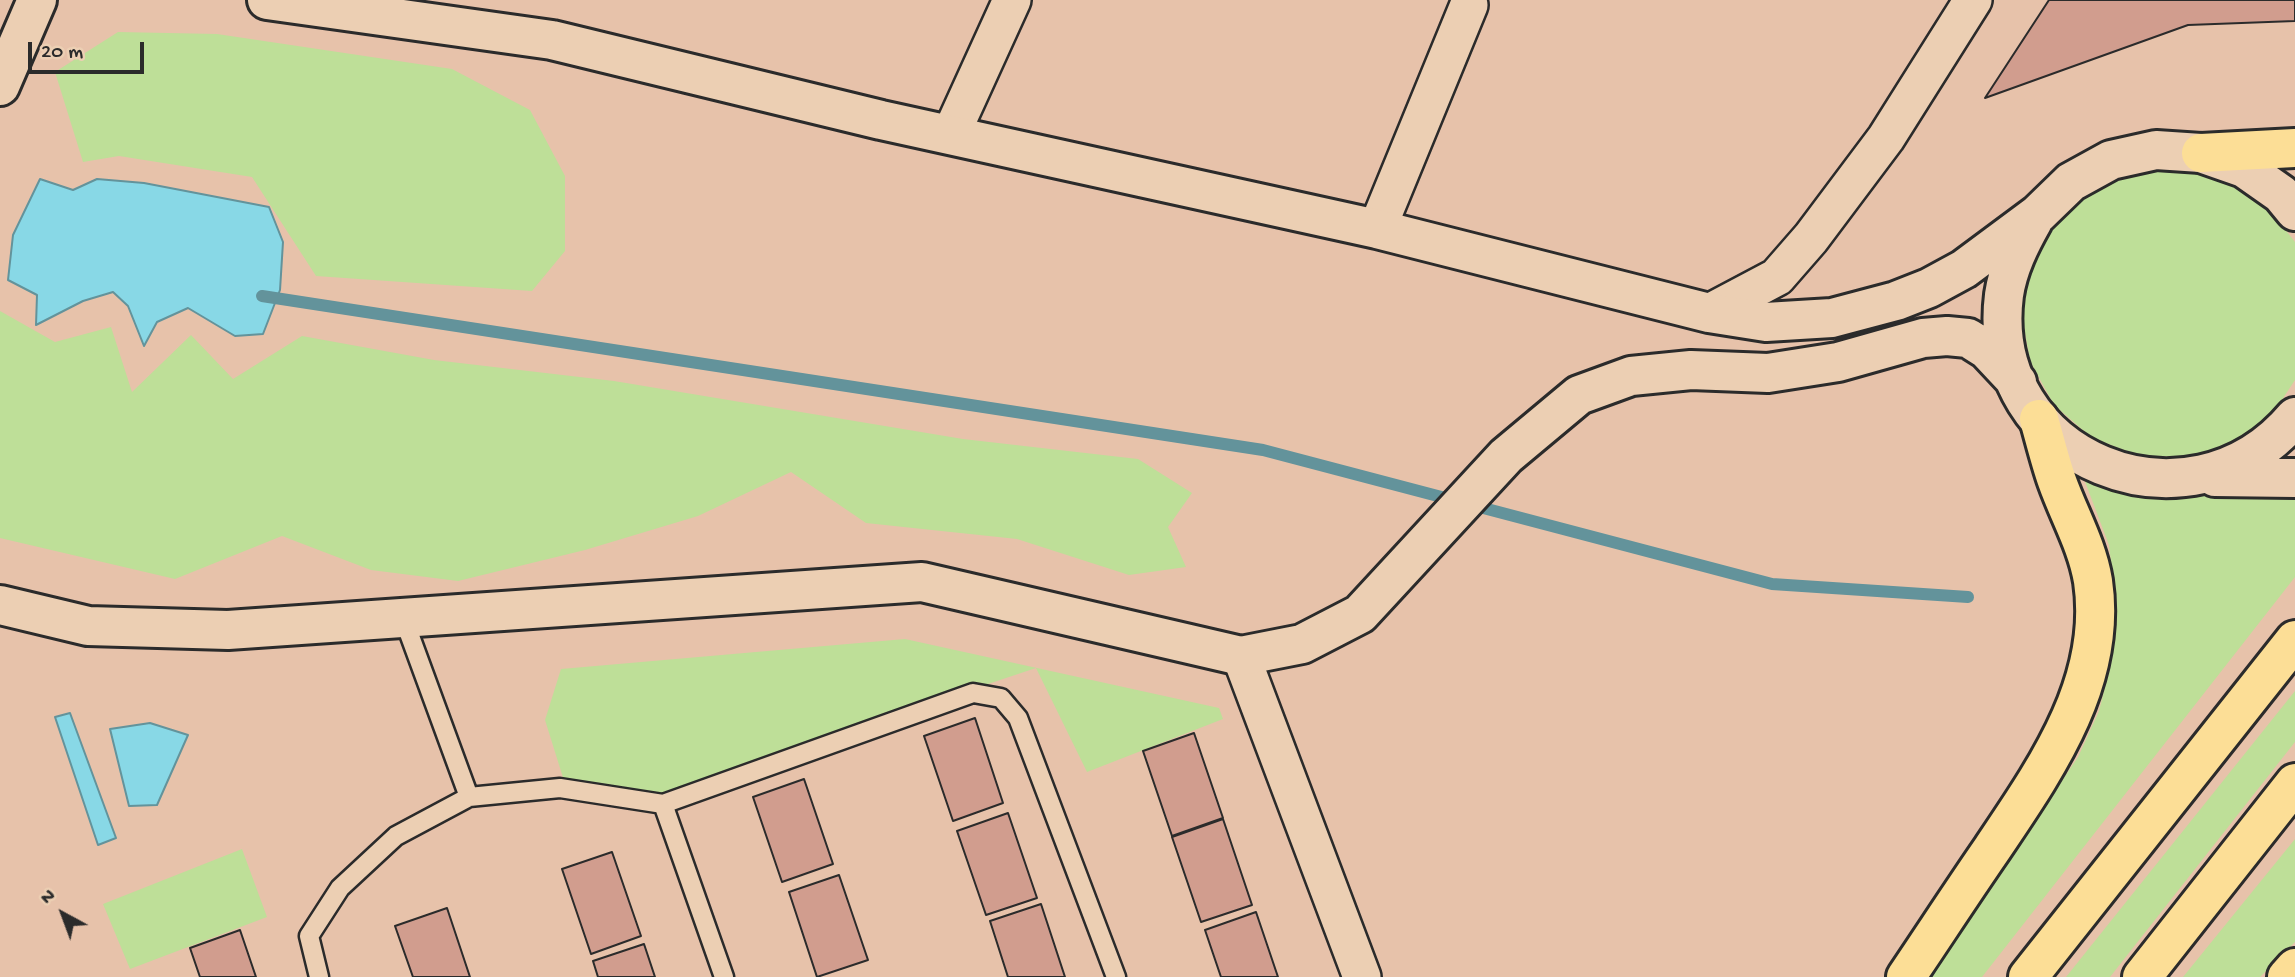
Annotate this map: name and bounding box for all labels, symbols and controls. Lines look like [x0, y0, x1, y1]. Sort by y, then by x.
scale bar [32, 28, 147, 72]
text: 20 m [41, 41, 83, 66]
north arrow [28, 879, 98, 949]
text: N [37, 885, 61, 911]

